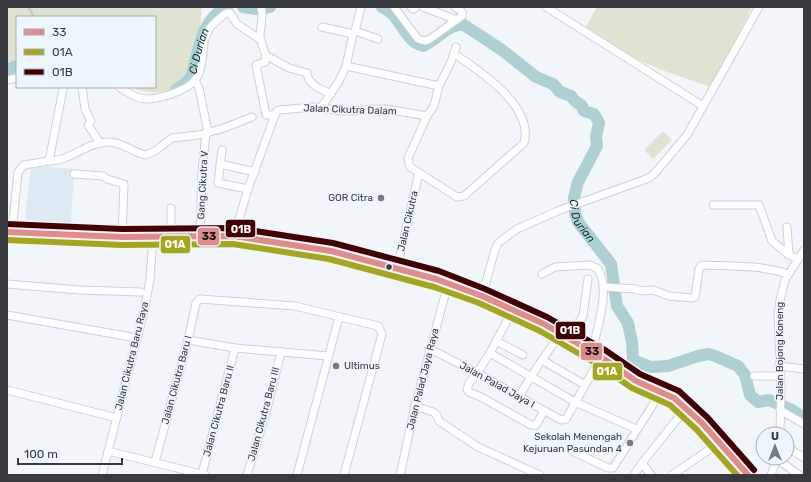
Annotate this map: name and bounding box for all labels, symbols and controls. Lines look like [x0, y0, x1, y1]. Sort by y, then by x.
legend [16, 16, 156, 88]
text: 33 [52, 25, 66, 39]
water label: Ci Durian [186, 26, 212, 75]
text: 01A [52, 45, 73, 59]
text: 01B [52, 65, 73, 79]
street label: Jalan Cikutra Dalam [303, 102, 397, 118]
street label: Gang Cikutra V [195, 150, 211, 220]
street label: Jalan Cikutra [395, 190, 421, 252]
place label: GOR Citra [328, 192, 373, 204]
marker: GOR Citra [376, 193, 386, 203]
water label: Ci Durian [568, 199, 598, 245]
line badge: 01B [225, 219, 256, 238]
text: 01B [231, 223, 252, 236]
line badge: 33 [197, 227, 220, 246]
text: 33 [202, 230, 216, 243]
line badge: 01A [160, 235, 191, 254]
text: 01A [165, 238, 186, 251]
unlabelled marker [384, 262, 394, 272]
street label: Jalan Cikutra Baru Raya [113, 300, 151, 412]
street label: Jalan Bojong Koneng [774, 302, 786, 400]
line badge: 01B [555, 321, 586, 340]
text: 01B [560, 324, 581, 337]
street label: Jalan Palad Jaya Raya [405, 327, 441, 431]
street label: Jalan Cikutra Baru I [159, 334, 195, 426]
line badge: 33 [580, 342, 603, 361]
text: 33 [585, 345, 599, 358]
street label: Jalan Palad Jaya I [457, 359, 537, 411]
place label: Ultimus [344, 360, 380, 372]
marker: Ultimus [331, 361, 341, 371]
line badge: 01A [592, 362, 623, 381]
street label: Jalan Cikutra Baru II [201, 364, 237, 458]
text: 01A [597, 365, 618, 378]
street label: Jalan Cikutra Baru III [246, 366, 282, 462]
north arrow [755, 426, 795, 466]
text: U [771, 430, 779, 443]
place label: Sekolah Menengah Kejuruan Pasundan 4 [523, 431, 622, 455]
marker: Sekolah Menengah Kejuruan Pasundan 4 [625, 438, 635, 448]
scale bar [18, 440, 122, 466]
text: 100 m [24, 447, 58, 461]

